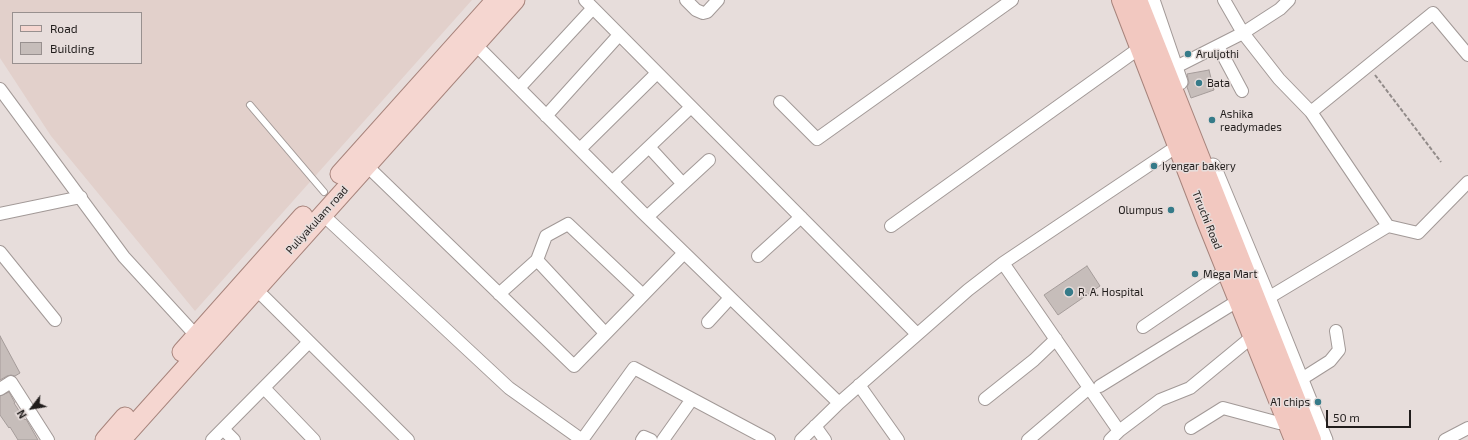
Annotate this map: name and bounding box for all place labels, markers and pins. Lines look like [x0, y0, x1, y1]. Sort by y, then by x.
place label: Aruljothi [1196, 47, 1239, 61]
marker: Aruljothi [1183, 49, 1193, 59]
place label: Bata [1207, 76, 1230, 90]
marker: Bata [1194, 78, 1204, 88]
place label: Ashika readymades [1220, 107, 1282, 133]
marker: Ashika readymades [1207, 115, 1217, 125]
place label: Iyengar bakery [1162, 159, 1236, 173]
marker: Iyengar bakery [1149, 161, 1159, 171]
place label: Olumpus [1118, 203, 1163, 217]
marker: Olumpus [1166, 205, 1176, 215]
place label: Mega Mart [1203, 267, 1257, 281]
marker: Mega Mart [1190, 269, 1200, 279]
place label: R. A. Hospital [1078, 285, 1143, 299]
marker: R. A. Hospital [1063, 286, 1075, 298]
place label: A1 chips [1270, 395, 1310, 409]
marker: A1 chips [1313, 397, 1323, 407]

